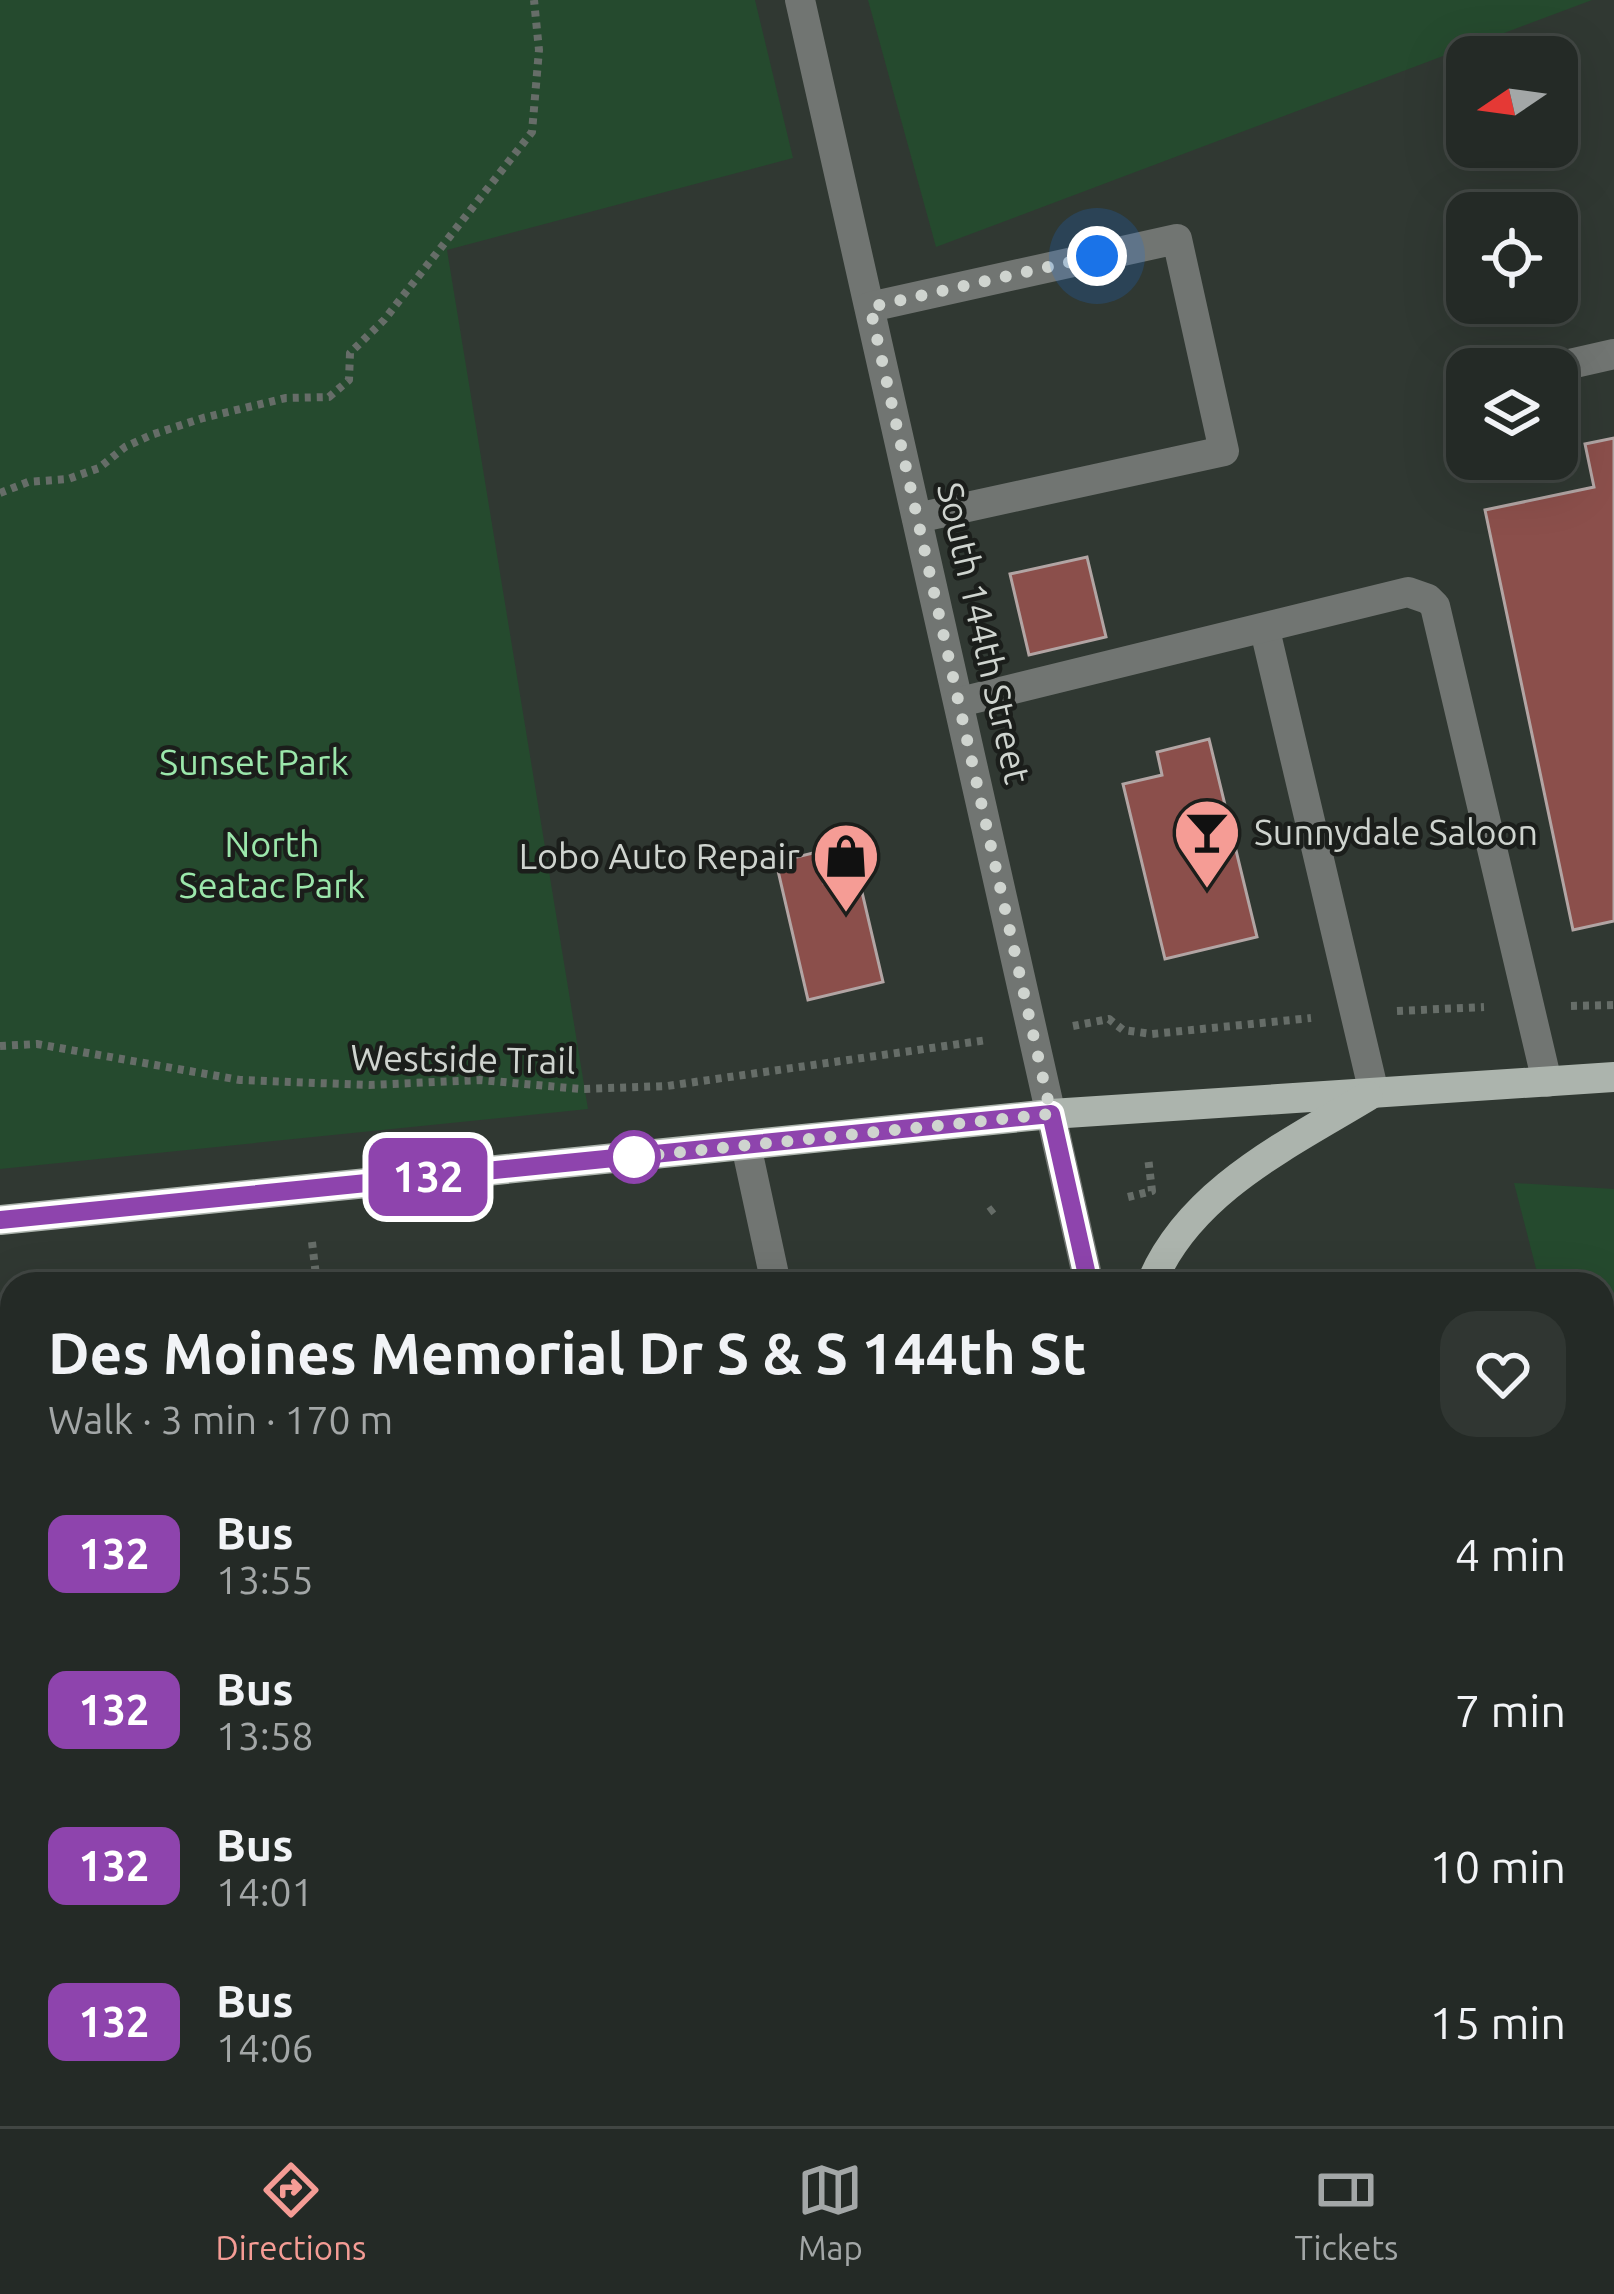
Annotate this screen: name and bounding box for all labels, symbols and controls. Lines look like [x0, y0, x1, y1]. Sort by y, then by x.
north arrow [1446, 36, 1578, 168]
map controls [1446, 36, 1578, 480]
button: locate [1446, 192, 1578, 324]
your location [1067, 226, 1127, 286]
button: layers [1446, 348, 1578, 480]
street label: South 144th Street [930, 478, 1039, 787]
park label: Sunset Park [159, 741, 349, 782]
bar icon: Sunnydale Saloon [1172, 797, 1242, 891]
place label: Sunnydale Saloon [1254, 811, 1538, 852]
shop icon: Lobo Auto Repair [811, 821, 881, 915]
park label: North Seatac Park [179, 823, 365, 905]
place label: Lobo Auto Repair [519, 835, 800, 876]
street label: Westside Trail [350, 1036, 576, 1081]
unlabelled marker [609, 1132, 659, 1182]
line badge: 132 [359, 1138, 497, 1216]
text: 132 [392, 1153, 464, 1200]
button: heart [1440, 1311, 1566, 1437]
text: Des Moines Memorial Dr S & S 144th St [48, 1321, 1086, 1385]
text: Walk · 3 min · 170 m [48, 1398, 393, 1441]
text: Bus [216, 1507, 293, 1558]
text: 4 min [1455, 1529, 1566, 1580]
text: 132 [78, 1530, 150, 1577]
text: 13:55 [216, 1558, 314, 1601]
text: Bus [216, 1663, 293, 1714]
text: 7 min [1455, 1685, 1566, 1736]
text: 132 [78, 1686, 150, 1733]
text: 13:58 [216, 1714, 314, 1757]
text: Bus [216, 1819, 293, 1870]
text: 10 min [1429, 1841, 1566, 1892]
text: 132 [78, 1842, 150, 1889]
text: 14:01 [216, 1870, 314, 1913]
text: Bus [216, 1975, 293, 2026]
text: 15 min [1429, 1997, 1566, 2048]
text: 132 [78, 1998, 150, 2045]
text: 14:06 [216, 2026, 314, 2069]
tab: Directions [216, 2157, 366, 2266]
tab: Map [797, 2157, 863, 2266]
tab: Tickets [1294, 2157, 1398, 2266]

